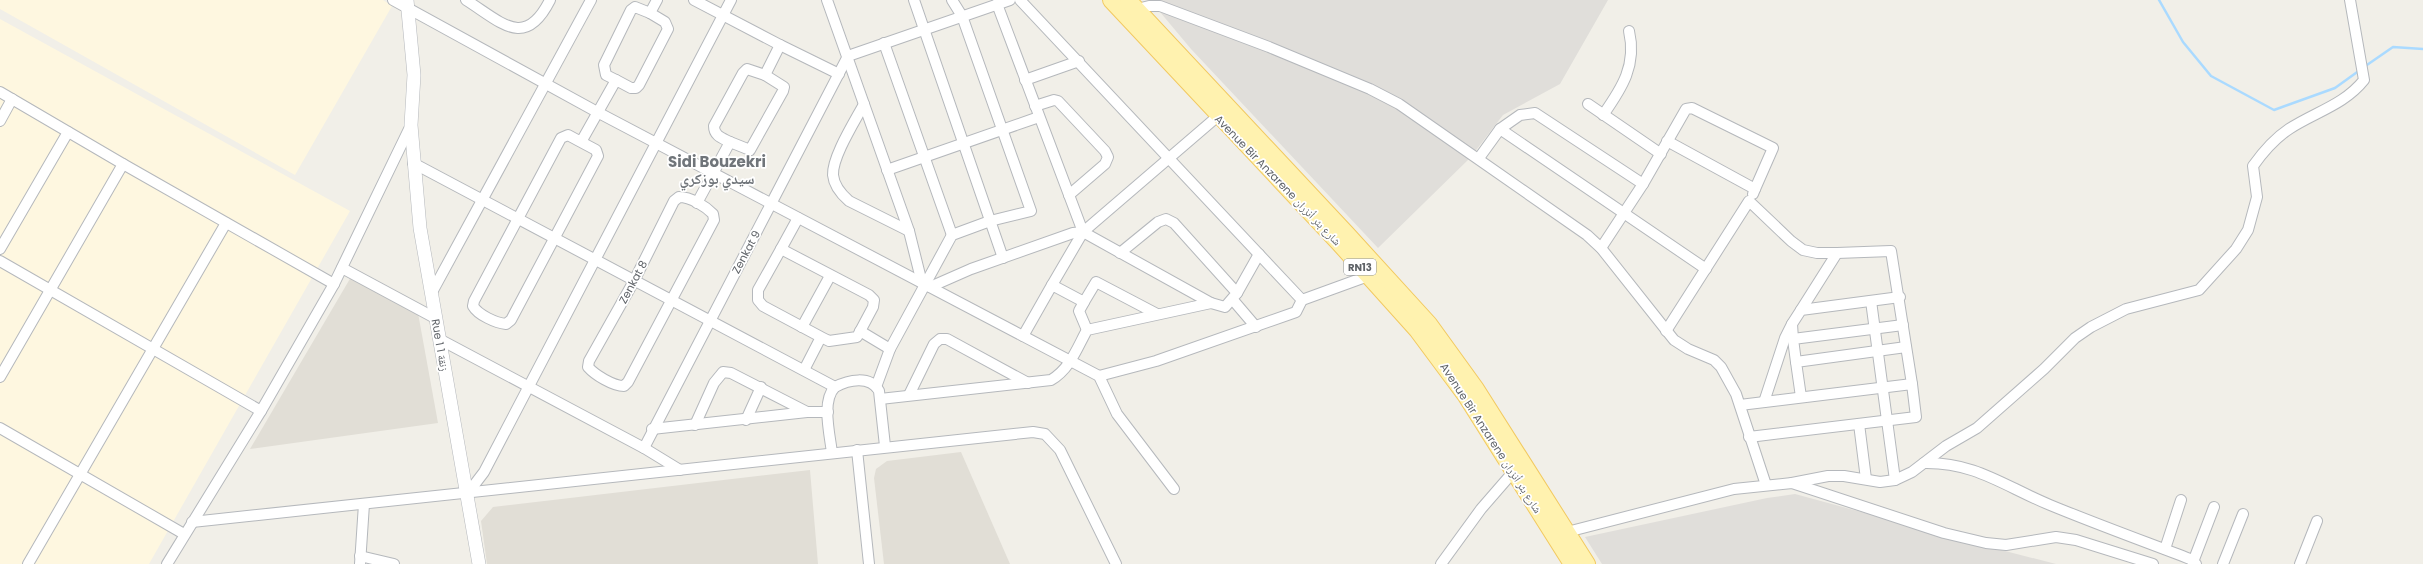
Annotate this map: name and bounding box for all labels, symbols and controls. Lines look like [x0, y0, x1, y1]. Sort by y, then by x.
street label: Avenue Bir Anzarene شارع بئر أنزران [1211, 111, 1345, 249]
district label: Sidi Bouzekri سيدي بوزكري [668, 151, 766, 190]
street label: Zenkat 9 [728, 228, 764, 276]
street label: Zenkat 8 [615, 258, 651, 306]
road number: RN13 [1344, 259, 1376, 275]
street label: Rue 1 زنقة 1 [428, 318, 452, 372]
street label: Avenue Bir Anzarene شارع بئر أنزران [1436, 360, 1546, 516]

